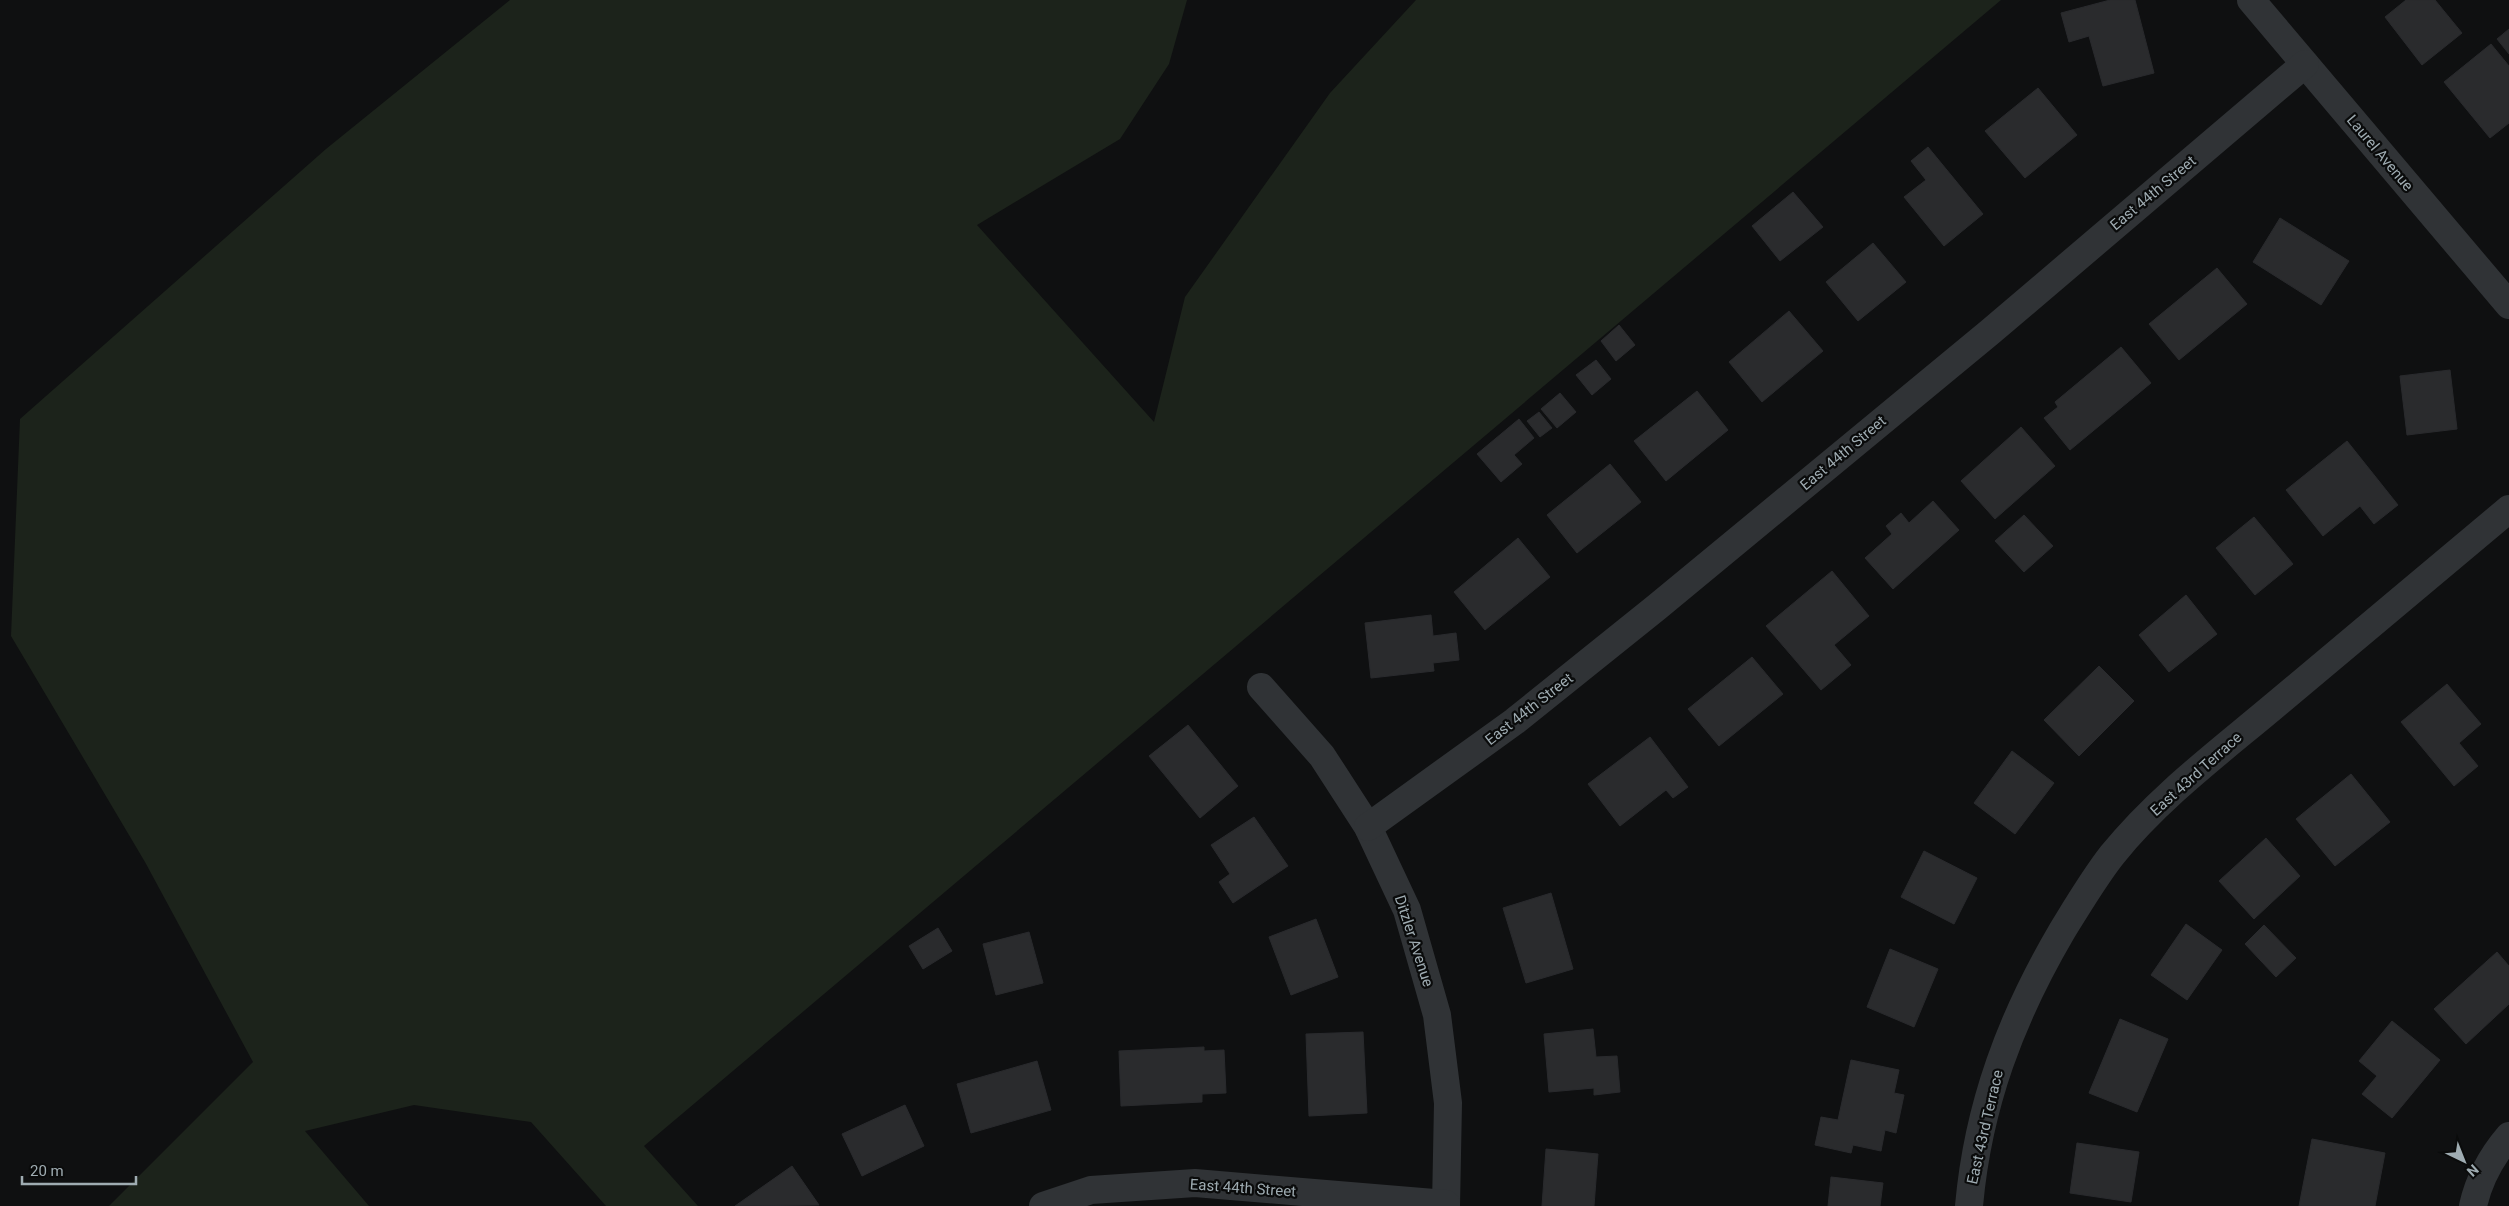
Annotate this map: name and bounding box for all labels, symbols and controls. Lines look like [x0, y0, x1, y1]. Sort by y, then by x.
street label: Laurel Avenue [2343, 111, 2417, 195]
street label: East 44th Street [2106, 152, 2200, 234]
street label: East 44th Street [1796, 412, 1890, 494]
street label: East 44th Street [1482, 669, 1577, 749]
street label: East 43rd Terrace [2147, 728, 2245, 820]
street label: Ditzler Avenue [1391, 893, 1437, 989]
street label: East 43rd Terrace [1963, 1068, 2007, 1186]
north arrow [2439, 1136, 2489, 1186]
scale bar [22, 1154, 136, 1186]
text: N [2464, 1161, 2482, 1180]
text: 20 m [30, 1162, 64, 1180]
street label: East 44th Street [1189, 1175, 1297, 1201]

